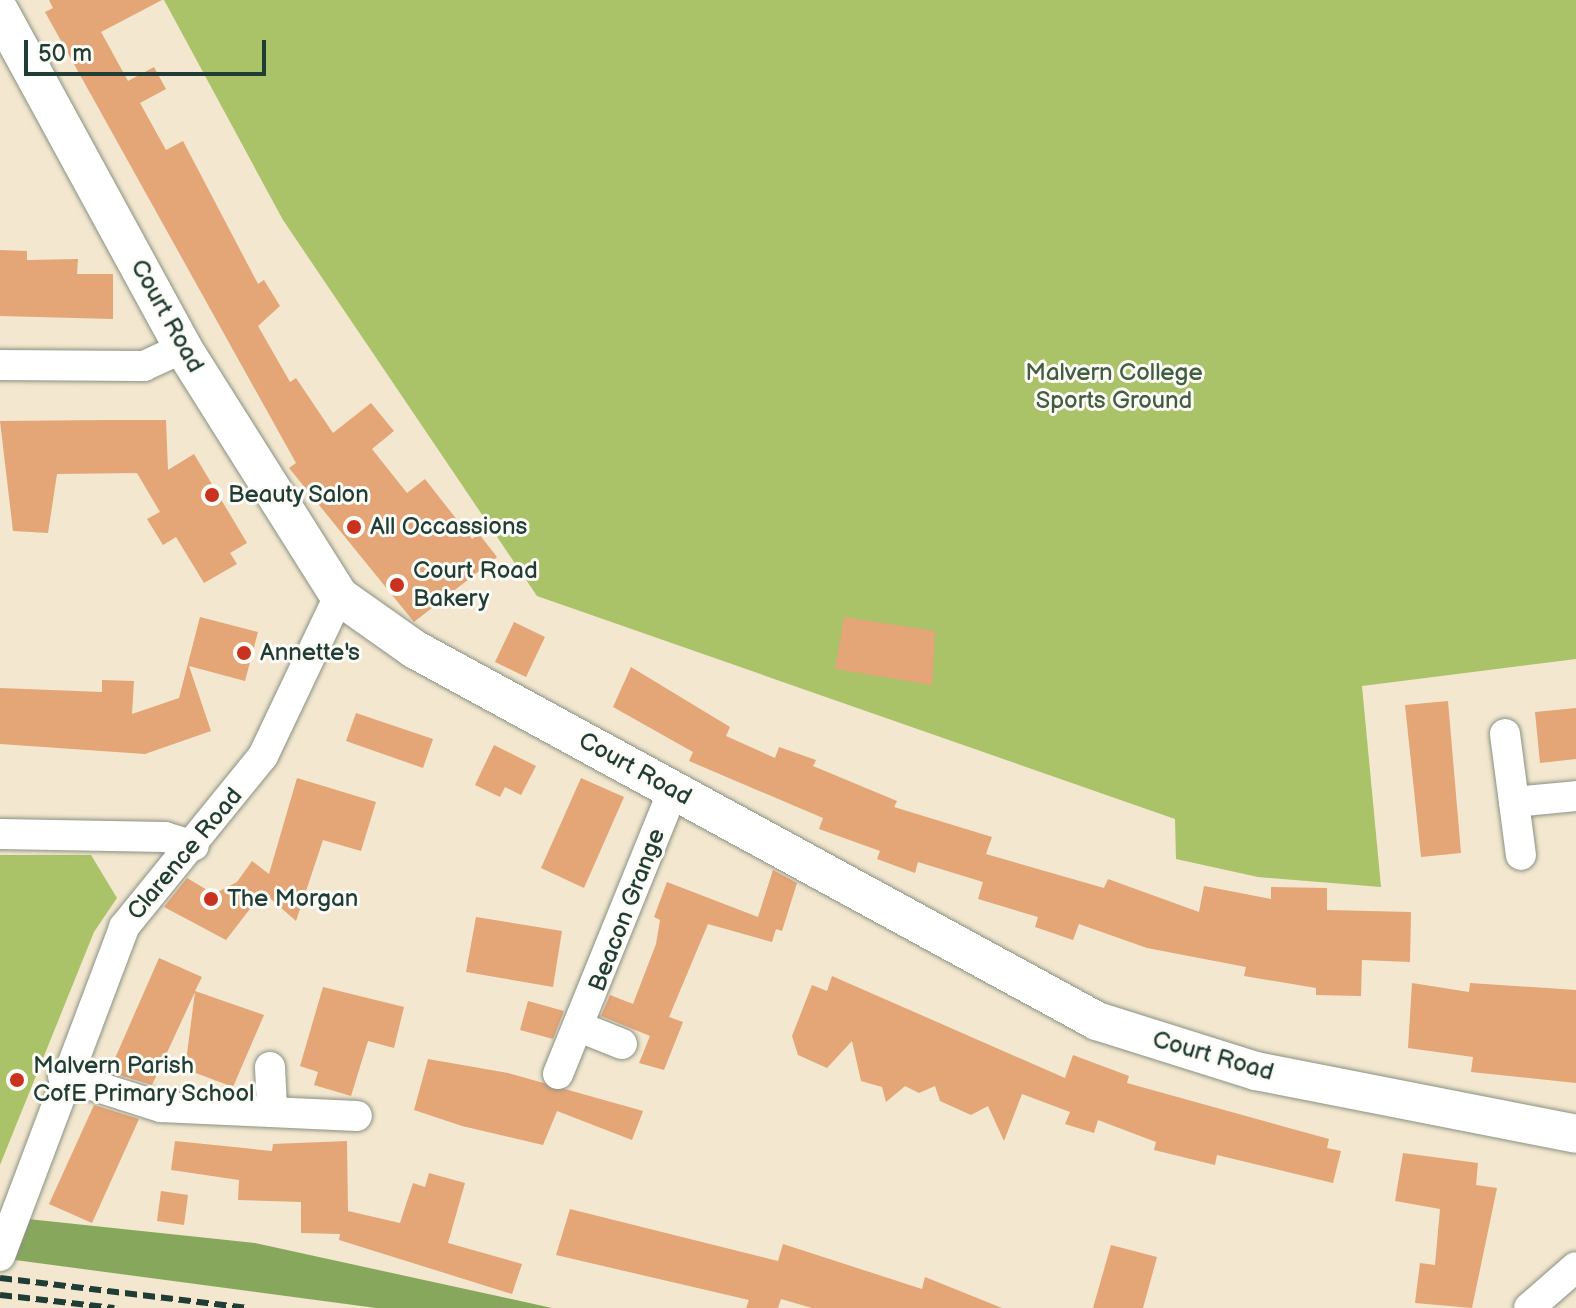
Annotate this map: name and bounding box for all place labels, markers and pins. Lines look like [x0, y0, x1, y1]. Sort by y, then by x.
place label: Beauty Salon [228, 481, 371, 509]
marker: Beauty Salon [203, 486, 221, 504]
place label: All Occassions [370, 513, 527, 541]
marker: All Occassions [345, 518, 363, 536]
place label: Court Road Bakery [413, 557, 538, 613]
marker: Court Road Bakery [388, 576, 406, 594]
place label: Annette's [260, 639, 360, 667]
marker: Annette's [235, 644, 253, 662]
place label: The Morgan [227, 885, 358, 913]
marker: The Morgan [202, 890, 220, 908]
place label: Malvern Parish CofE Primary School [33, 1052, 256, 1108]
marker: Malvern Parish CofE Primary School [8, 1071, 26, 1089]

